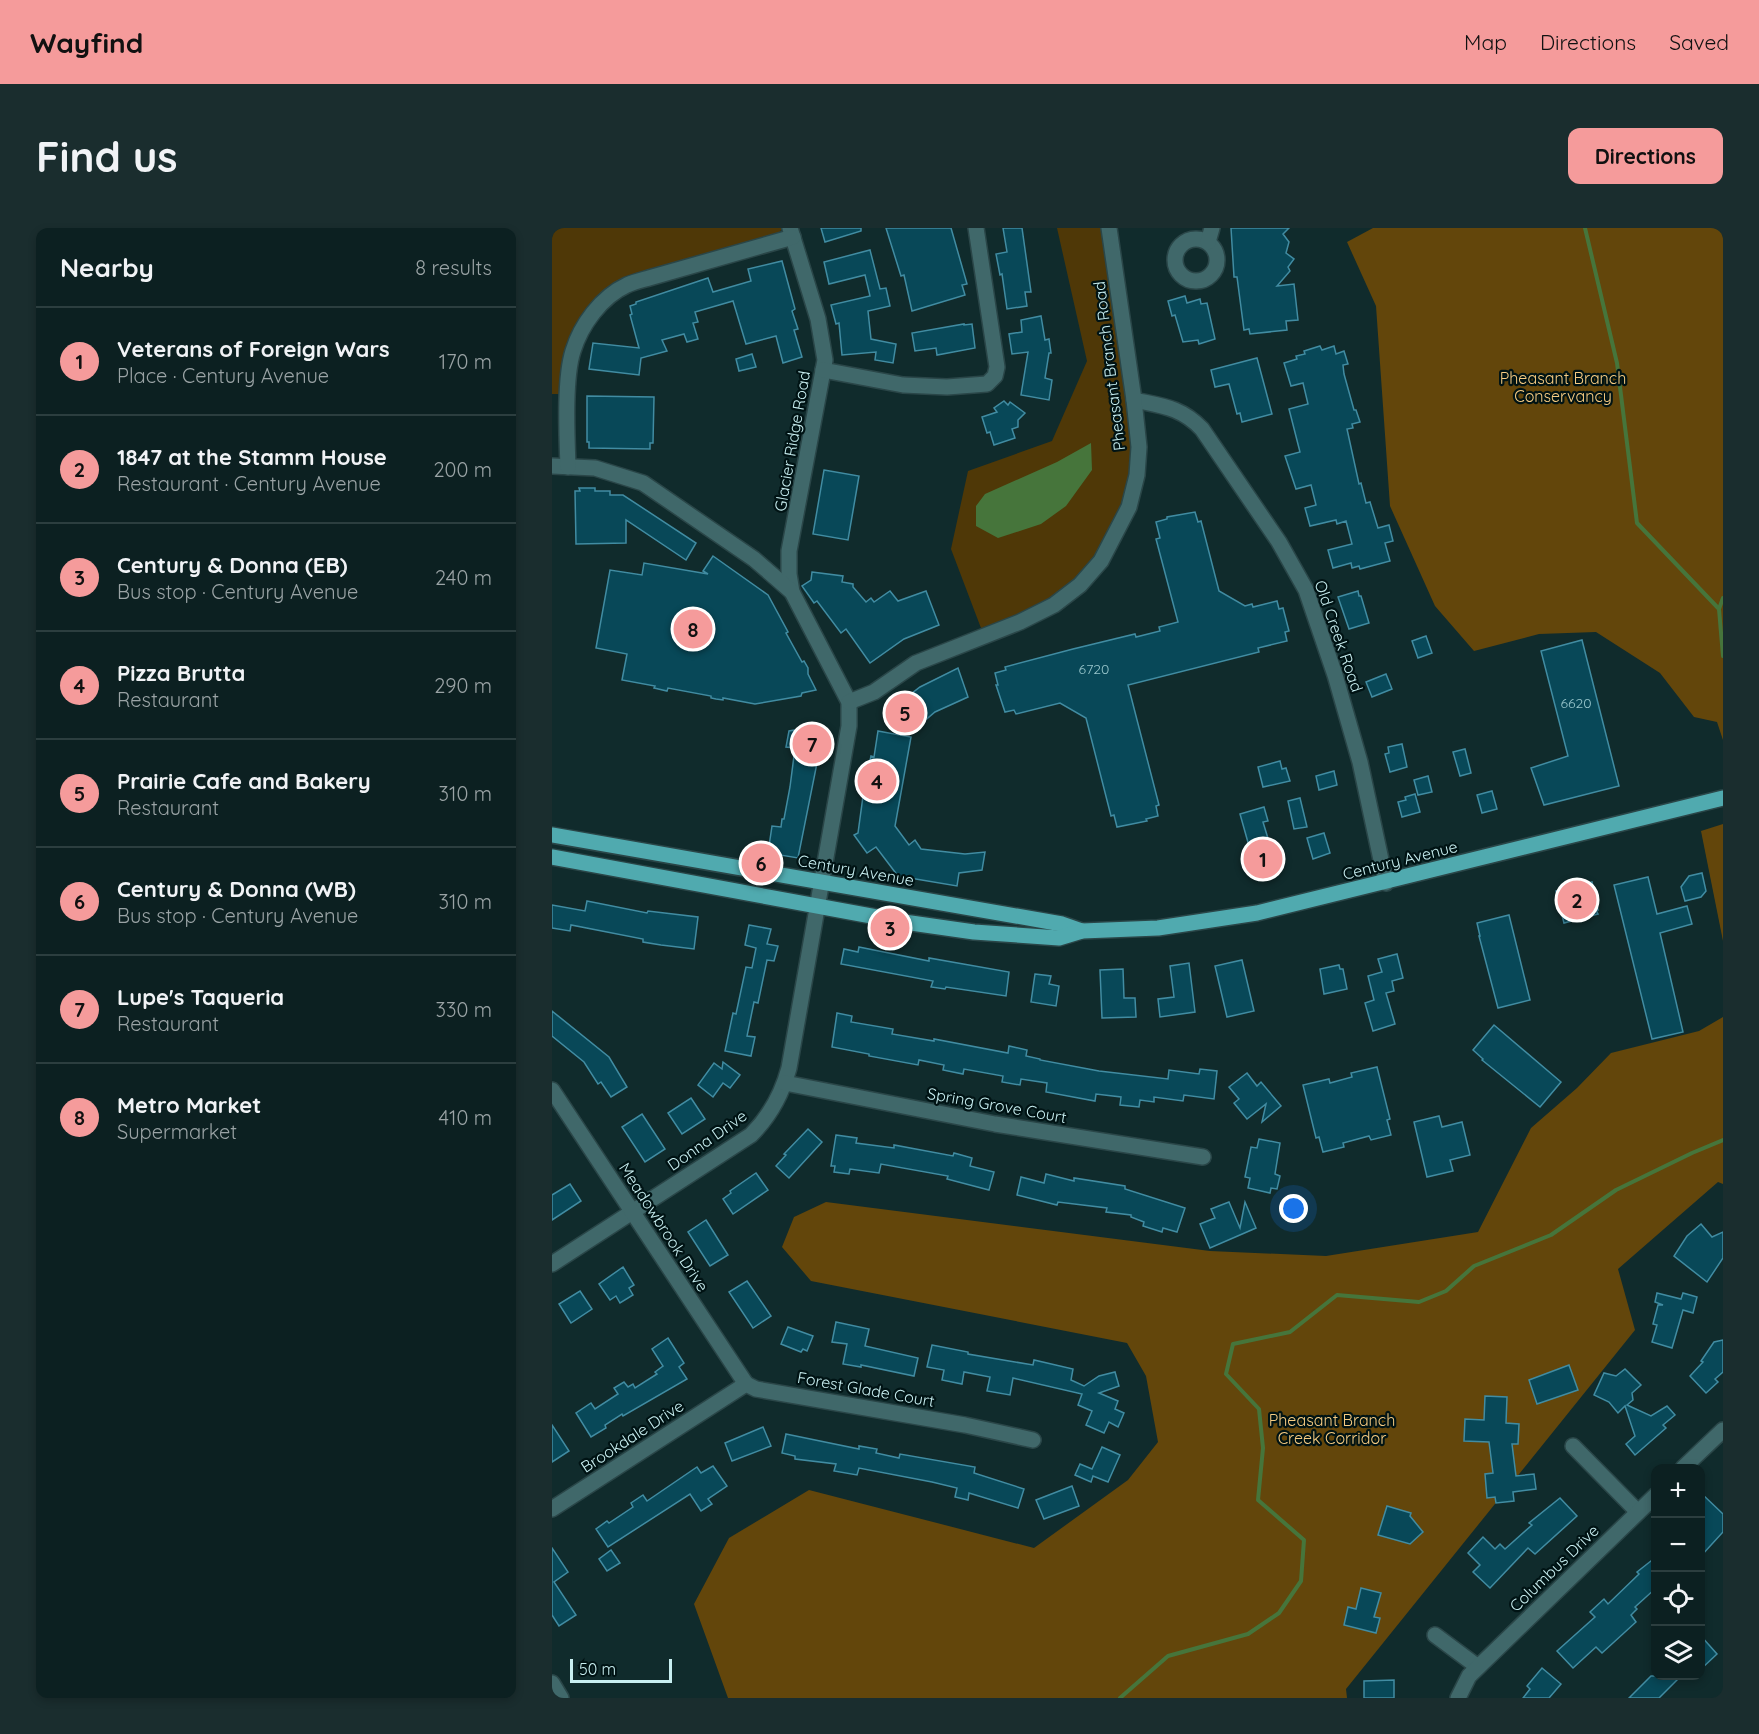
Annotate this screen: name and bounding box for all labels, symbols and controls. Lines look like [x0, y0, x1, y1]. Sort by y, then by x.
text: Wayfind [30, 25, 143, 60]
text: Map [1464, 29, 1507, 55]
text: Directions [1540, 29, 1636, 55]
text: Saved [1669, 29, 1729, 55]
button: Directions [1568, 128, 1723, 184]
text: Find us [36, 130, 178, 183]
text: Nearby [60, 251, 154, 284]
text: 8 results [415, 255, 492, 280]
street label: Pheasant Branch Road [1089, 280, 1129, 452]
text: Veterans of Foreign Wars [117, 335, 390, 363]
text: 1 [76, 349, 83, 374]
text: 170 m [439, 349, 492, 374]
text: Place · Century Avenue [117, 363, 329, 388]
park label: Pheasant Branch Conservancy [1500, 368, 1626, 406]
street label: Glacier Ridge Road [770, 369, 814, 513]
text: 1847 at the Stamm House [117, 443, 387, 471]
text: 2 [74, 457, 85, 482]
text: 200 m [433, 457, 492, 482]
text: Restaurant · Century Avenue [117, 471, 381, 496]
text: Century & Donna (EB) [117, 551, 348, 579]
text: 3 [74, 565, 85, 590]
text: 240 m [435, 565, 492, 590]
street label: Old Creek Road [1311, 578, 1367, 694]
text: Bus stop · Century Avenue [117, 579, 358, 604]
pin: 8 [674, 606, 712, 652]
text: Pizza Brutta [117, 659, 245, 687]
house number: 6720 [1079, 660, 1109, 678]
text: 4 [74, 673, 85, 698]
text: 290 m [434, 673, 492, 698]
text: Restaurant [117, 687, 219, 712]
pin: 5 [886, 690, 924, 736]
house number: 6620 [1560, 694, 1592, 712]
pin: 7 [792, 722, 832, 766]
pin: 4 [858, 758, 896, 804]
text: Prairie Cafe and Bakery [117, 767, 371, 795]
text: 5 [74, 781, 85, 806]
text: 310 m [439, 781, 492, 806]
text: Restaurant [117, 795, 219, 820]
pin: 1 [1244, 836, 1282, 882]
street label: Century Avenue [1341, 836, 1459, 884]
pin: 6 [742, 840, 780, 886]
street label: Century Avenue [796, 850, 916, 890]
text: Century & Donna (WB) [117, 875, 356, 903]
pin: 2 [1558, 878, 1596, 922]
text: 6 [74, 889, 85, 914]
text: 310 m [439, 889, 492, 914]
text: Bus stop · Century Avenue [117, 903, 358, 928]
pin: 3 [870, 906, 910, 950]
text: Lupe's Taqueria [117, 983, 284, 1011]
text: 7 [74, 997, 85, 1022]
text: 330 m [435, 997, 492, 1022]
text: Restaurant [117, 1011, 219, 1036]
street label: Spring Grove Court [926, 1083, 1068, 1127]
text: Metro Market [117, 1091, 261, 1119]
text: 8 [74, 1105, 85, 1130]
text: 410 m [439, 1105, 492, 1130]
street label: Donna Drive [663, 1105, 751, 1175]
text: Supermarket [117, 1119, 237, 1144]
street label: Meadowbrook Drive [615, 1159, 713, 1295]
your location [1279, 1194, 1308, 1223]
street label: Forest Glade Court [796, 1367, 936, 1411]
street label: Brookdale Drive [577, 1395, 687, 1477]
park label: Pheasant Branch Creek Corridor [1269, 1410, 1395, 1448]
map controls [1651, 1464, 1705, 1680]
button: + [1651, 1464, 1705, 1518]
button: − [1651, 1518, 1705, 1572]
street label: Columbus Drive [1505, 1520, 1603, 1616]
button: locate [1651, 1572, 1705, 1626]
button: layers [1651, 1626, 1705, 1680]
scale bar [570, 1656, 672, 1684]
text: 50 m [579, 1659, 616, 1679]

